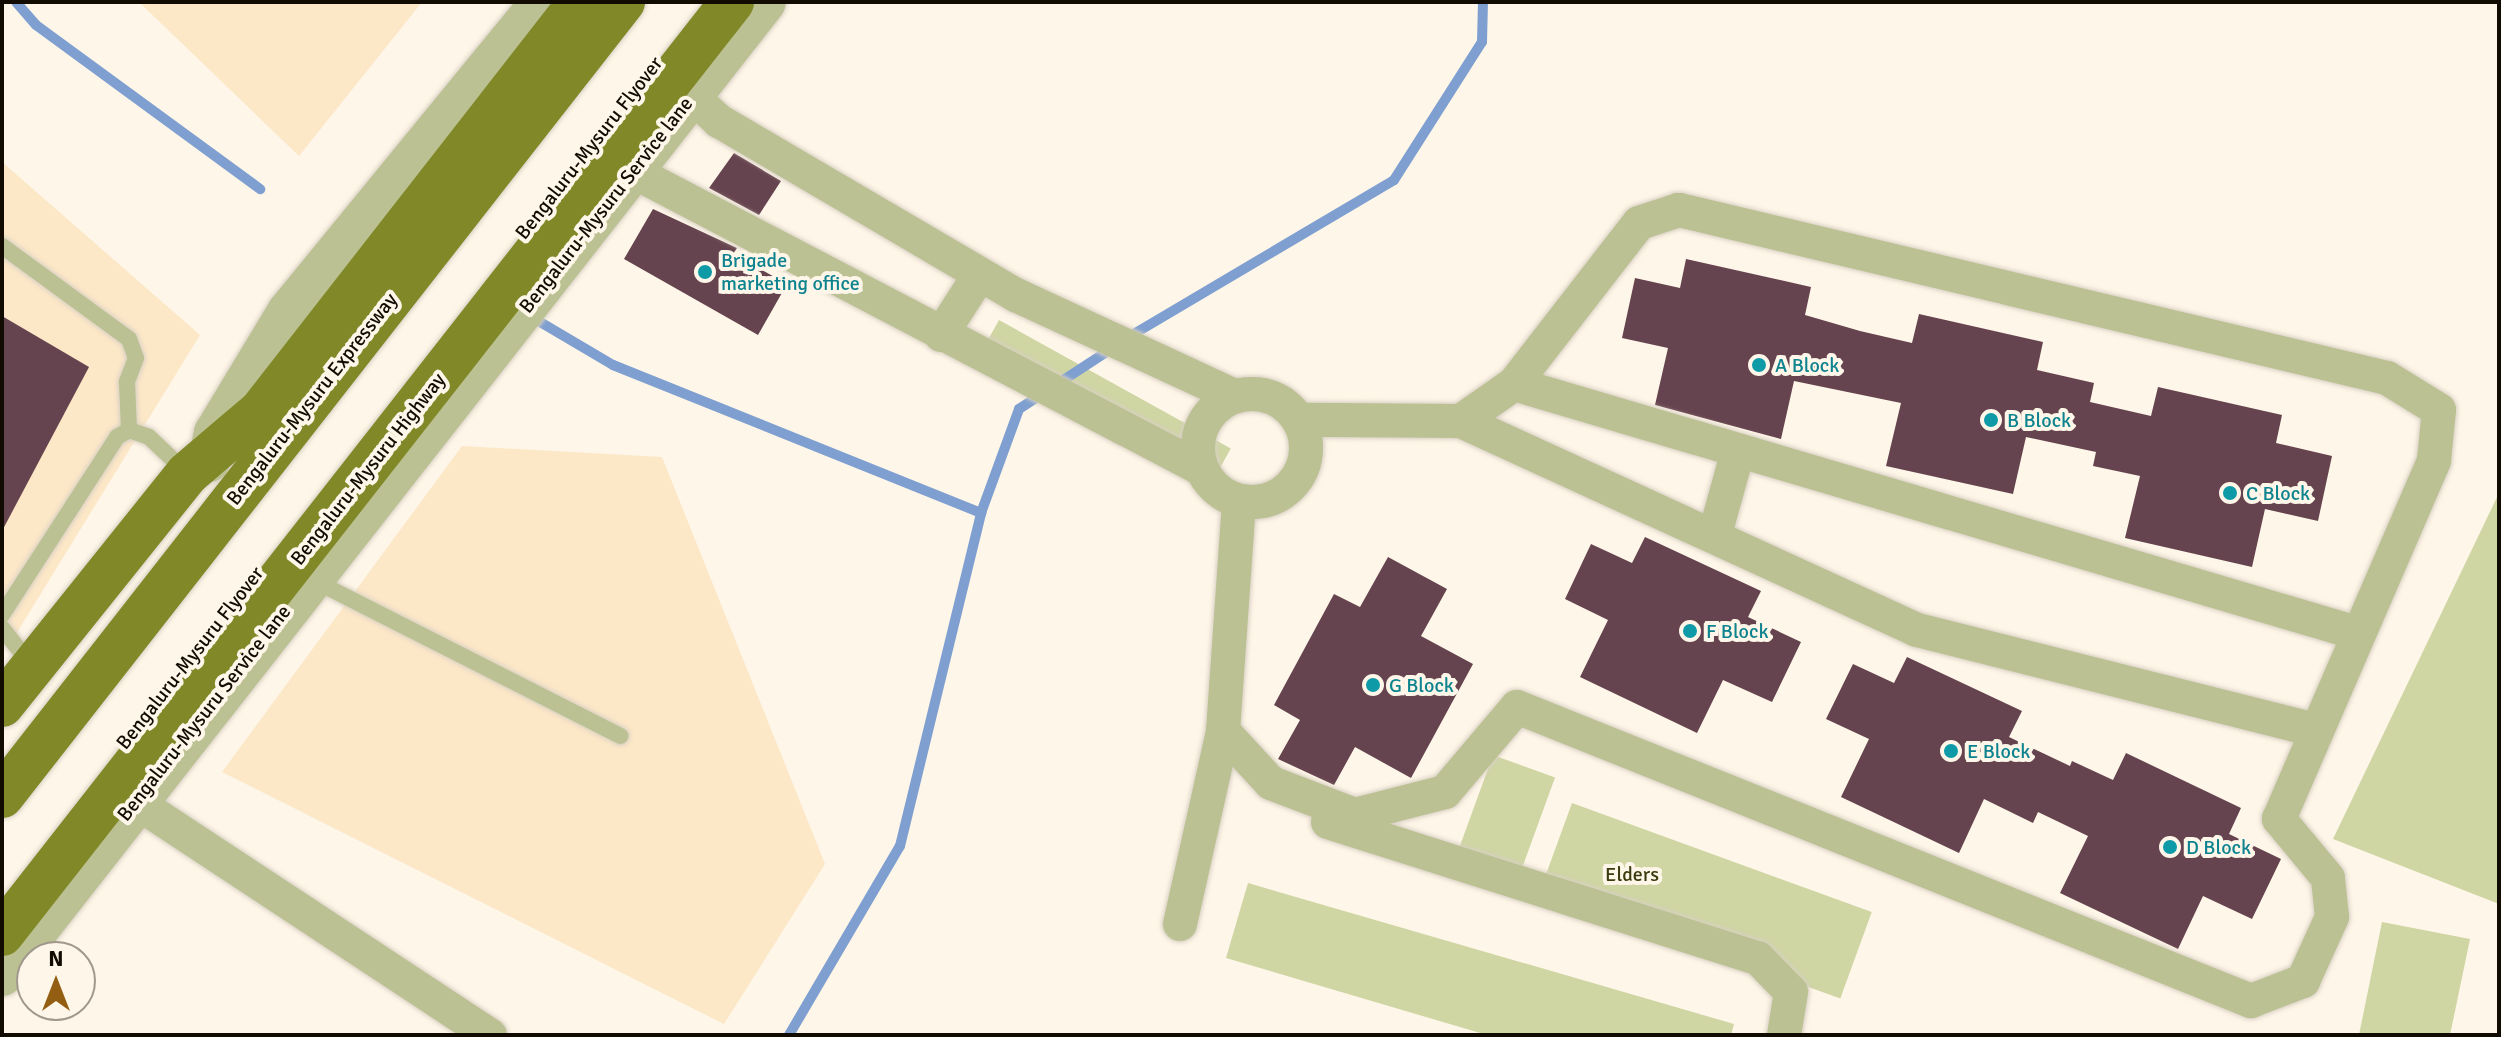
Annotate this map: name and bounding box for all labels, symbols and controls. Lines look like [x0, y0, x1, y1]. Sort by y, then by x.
street label: Bengaluru-Mysuru Flyover [510, 52, 668, 244]
street label: Bengaluru-Mysuru Service lane [514, 92, 698, 318]
place label: Brigade marketing office [721, 248, 860, 295]
marker: Brigade marketing office [696, 263, 714, 281]
street label: Bengaluru-Mysuru Expressway [222, 288, 402, 510]
place label: A Block [1775, 353, 1839, 377]
marker: A Block [1750, 356, 1768, 374]
street label: Bengaluru-Mysuru Highway [286, 368, 450, 570]
place label: B Block [2007, 408, 2071, 432]
marker: B Block [1982, 411, 2000, 429]
place label: C Block [2246, 481, 2310, 505]
marker: C Block [2221, 484, 2239, 502]
street label: Bengaluru-Mysuru Flyover [111, 562, 269, 754]
street label: Bengaluru-Mysuru Service lane [112, 600, 296, 826]
place label: F Block [1706, 619, 1768, 643]
marker: F Block [1681, 622, 1699, 640]
place label: G Block [1389, 673, 1454, 697]
marker: G Block [1364, 676, 1382, 694]
place label: E Block [1967, 739, 2030, 763]
marker: E Block [1942, 742, 1960, 760]
place label: D Block [2186, 835, 2251, 859]
marker: D Block [2161, 838, 2179, 856]
park label: Elders [1605, 862, 1659, 886]
north arrow [16, 941, 96, 1021]
text: N [48, 945, 64, 972]

